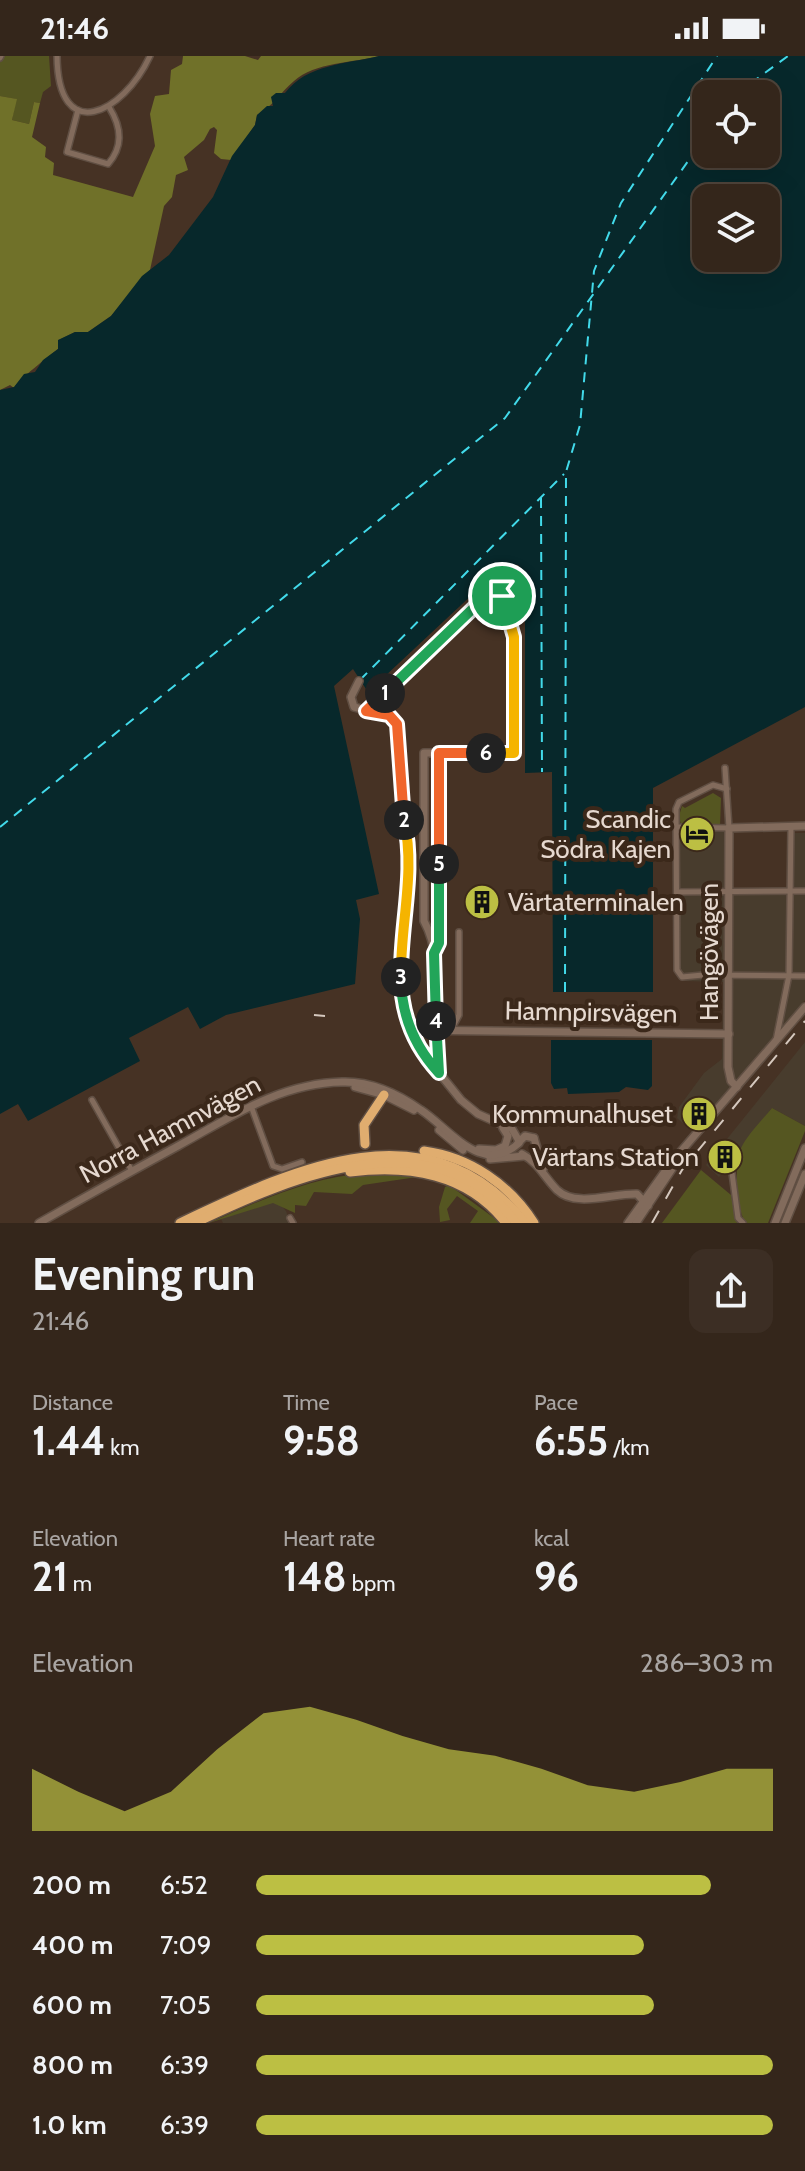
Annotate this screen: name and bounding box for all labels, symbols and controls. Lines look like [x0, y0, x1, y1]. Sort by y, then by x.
text: 21:46 [40, 10, 109, 47]
map controls [692, 80, 780, 272]
button: locate [692, 80, 780, 168]
button: layers [692, 184, 780, 272]
pin [468, 562, 536, 630]
icon: arrive [480, 574, 524, 618]
pin: 1 [365, 673, 405, 713]
text: 1 [381, 679, 389, 706]
pin: 6 [466, 733, 506, 773]
text: 6 [480, 739, 492, 766]
pin: 2 [384, 800, 424, 840]
place label: Scandic Södra Kajen [540, 803, 671, 865]
text: 2 [398, 806, 410, 833]
hotel icon: Scandic Södra Kajen [678, 815, 716, 853]
pin: 5 [419, 844, 459, 884]
text: 5 [433, 850, 445, 877]
building icon: Värtaterminalen [463, 883, 501, 921]
street label: Hangövägen [693, 883, 725, 1021]
place label: Värtaterminalen [508, 886, 684, 918]
pin: 3 [381, 957, 421, 997]
text: 3 [395, 963, 407, 990]
street label: Hamnpirsvägen [504, 994, 678, 1030]
pin: 4 [416, 1001, 456, 1041]
text: 4 [429, 1007, 443, 1034]
street label: Norra Hamnvägen [74, 1068, 266, 1190]
building icon: Kommunalhuset [680, 1095, 718, 1133]
place label: Kommunalhuset [492, 1098, 673, 1130]
building icon: Värtans Station [706, 1138, 744, 1176]
place label: Värtans Station [532, 1141, 699, 1173]
text: Evening run [32, 1248, 255, 1301]
button: share [689, 1249, 773, 1333]
text: 21:46 [32, 1305, 89, 1337]
text: Distance [32, 1389, 113, 1416]
text: Time [283, 1389, 330, 1416]
text: Pace [534, 1389, 578, 1416]
text: 1.44 [32, 1416, 105, 1465]
text: 9:58 [283, 1416, 360, 1465]
text: 6:55 [534, 1416, 608, 1465]
text: km [105, 1434, 139, 1461]
text: /km [608, 1434, 650, 1461]
text: Elevation [32, 1525, 118, 1552]
text: Heart rate [283, 1525, 375, 1552]
text: kcal [534, 1525, 569, 1552]
text: 21 [32, 1552, 68, 1601]
text: 148 [283, 1552, 347, 1601]
text: 96 [534, 1552, 579, 1601]
text: m [68, 1570, 92, 1597]
text: bpm [347, 1570, 395, 1597]
text: Elevation [32, 1647, 134, 1679]
text: 286–303 m [640, 1647, 773, 1679]
text: 200 m [32, 1869, 111, 1901]
text: 6:52 [160, 1869, 208, 1901]
text: 400 m [32, 1929, 113, 1961]
text: 7:09 [160, 1929, 211, 1961]
text: 600 m [32, 1989, 112, 2021]
text: 7:05 [160, 1989, 211, 2021]
text: 800 m [32, 2049, 113, 2081]
text: 6:39 [160, 2049, 209, 2081]
text: 1.0 km [32, 2109, 107, 2141]
text: 6:39 [160, 2109, 209, 2141]

